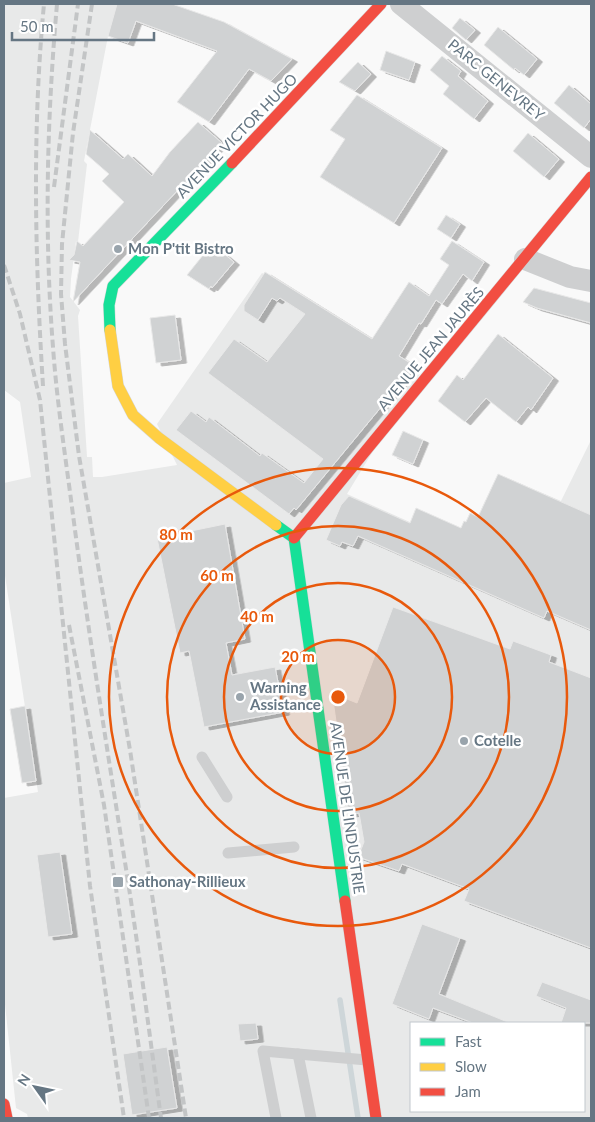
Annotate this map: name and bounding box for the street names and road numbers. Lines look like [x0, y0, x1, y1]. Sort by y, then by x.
street label: PARC GENEVREY [445, 35, 549, 124]
street label: AVENUE VICTOR HUGO [172, 69, 300, 201]
street label: AVENUE JEAN JAURÈS [373, 283, 487, 414]
street label: AVENUE DE L'INDUSTRIE [327, 721, 369, 895]

